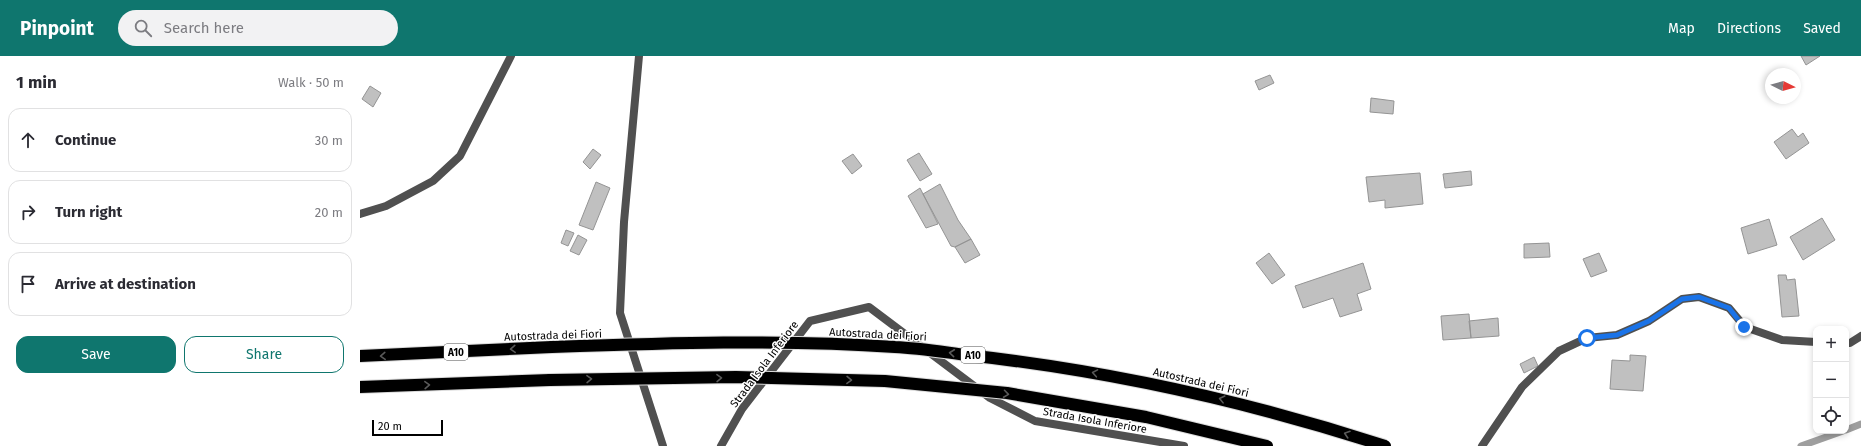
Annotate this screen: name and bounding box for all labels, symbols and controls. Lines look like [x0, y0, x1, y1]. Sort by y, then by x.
search box [118, 10, 398, 46]
text: Pinpoint [20, 17, 94, 40]
icon: search [132, 17, 154, 39]
text: Search here [164, 19, 244, 37]
text: Map [1668, 20, 1695, 37]
text: Directions [1717, 20, 1781, 37]
text: Saved [1803, 20, 1841, 37]
north arrow [1765, 68, 1801, 104]
text: 1 min [16, 72, 57, 93]
text: Walk · 50 m [278, 75, 344, 90]
icon: ahead [17, 129, 39, 151]
text: Continue [55, 131, 116, 149]
text: 30 m [315, 133, 343, 148]
icon: right [17, 201, 39, 223]
text: Turn right [55, 203, 122, 221]
text: 20 m [315, 205, 343, 220]
icon: arrive [17, 273, 39, 295]
text: Arrive at destination [55, 275, 196, 293]
street label: Strada Isola Inferiore [728, 318, 801, 410]
route end [1735, 318, 1753, 336]
street label: Autostrada dei Fiori [829, 325, 927, 344]
map controls [1813, 326, 1849, 434]
button: + [1813, 326, 1849, 362]
street label: Autostrada dei Fiori [504, 327, 602, 344]
route start [1578, 329, 1596, 347]
button: Save [16, 336, 176, 373]
button: Share [184, 336, 344, 373]
road number: A10 [444, 344, 468, 360]
one-way arrow [510, 345, 516, 354]
road number: A10 [961, 347, 985, 363]
one-way arrow [949, 349, 955, 358]
one-way arrow [380, 351, 386, 360]
button: − [1813, 362, 1849, 398]
street label: Autostrada dei Fiori [1152, 365, 1250, 400]
one-way arrow [1092, 369, 1098, 378]
one-way arrow [716, 374, 722, 382]
one-way arrow [586, 375, 592, 383]
one-way arrow [846, 376, 852, 385]
one-way arrow [424, 380, 430, 389]
one-way arrow [1003, 389, 1009, 398]
one-way arrow [1219, 396, 1225, 404]
button: locate [1813, 398, 1849, 434]
street label: Strada Isola Inferiore [1042, 405, 1148, 436]
scale bar [372, 418, 443, 437]
text: 20 m [378, 420, 402, 433]
one-way arrow [1344, 430, 1351, 439]

